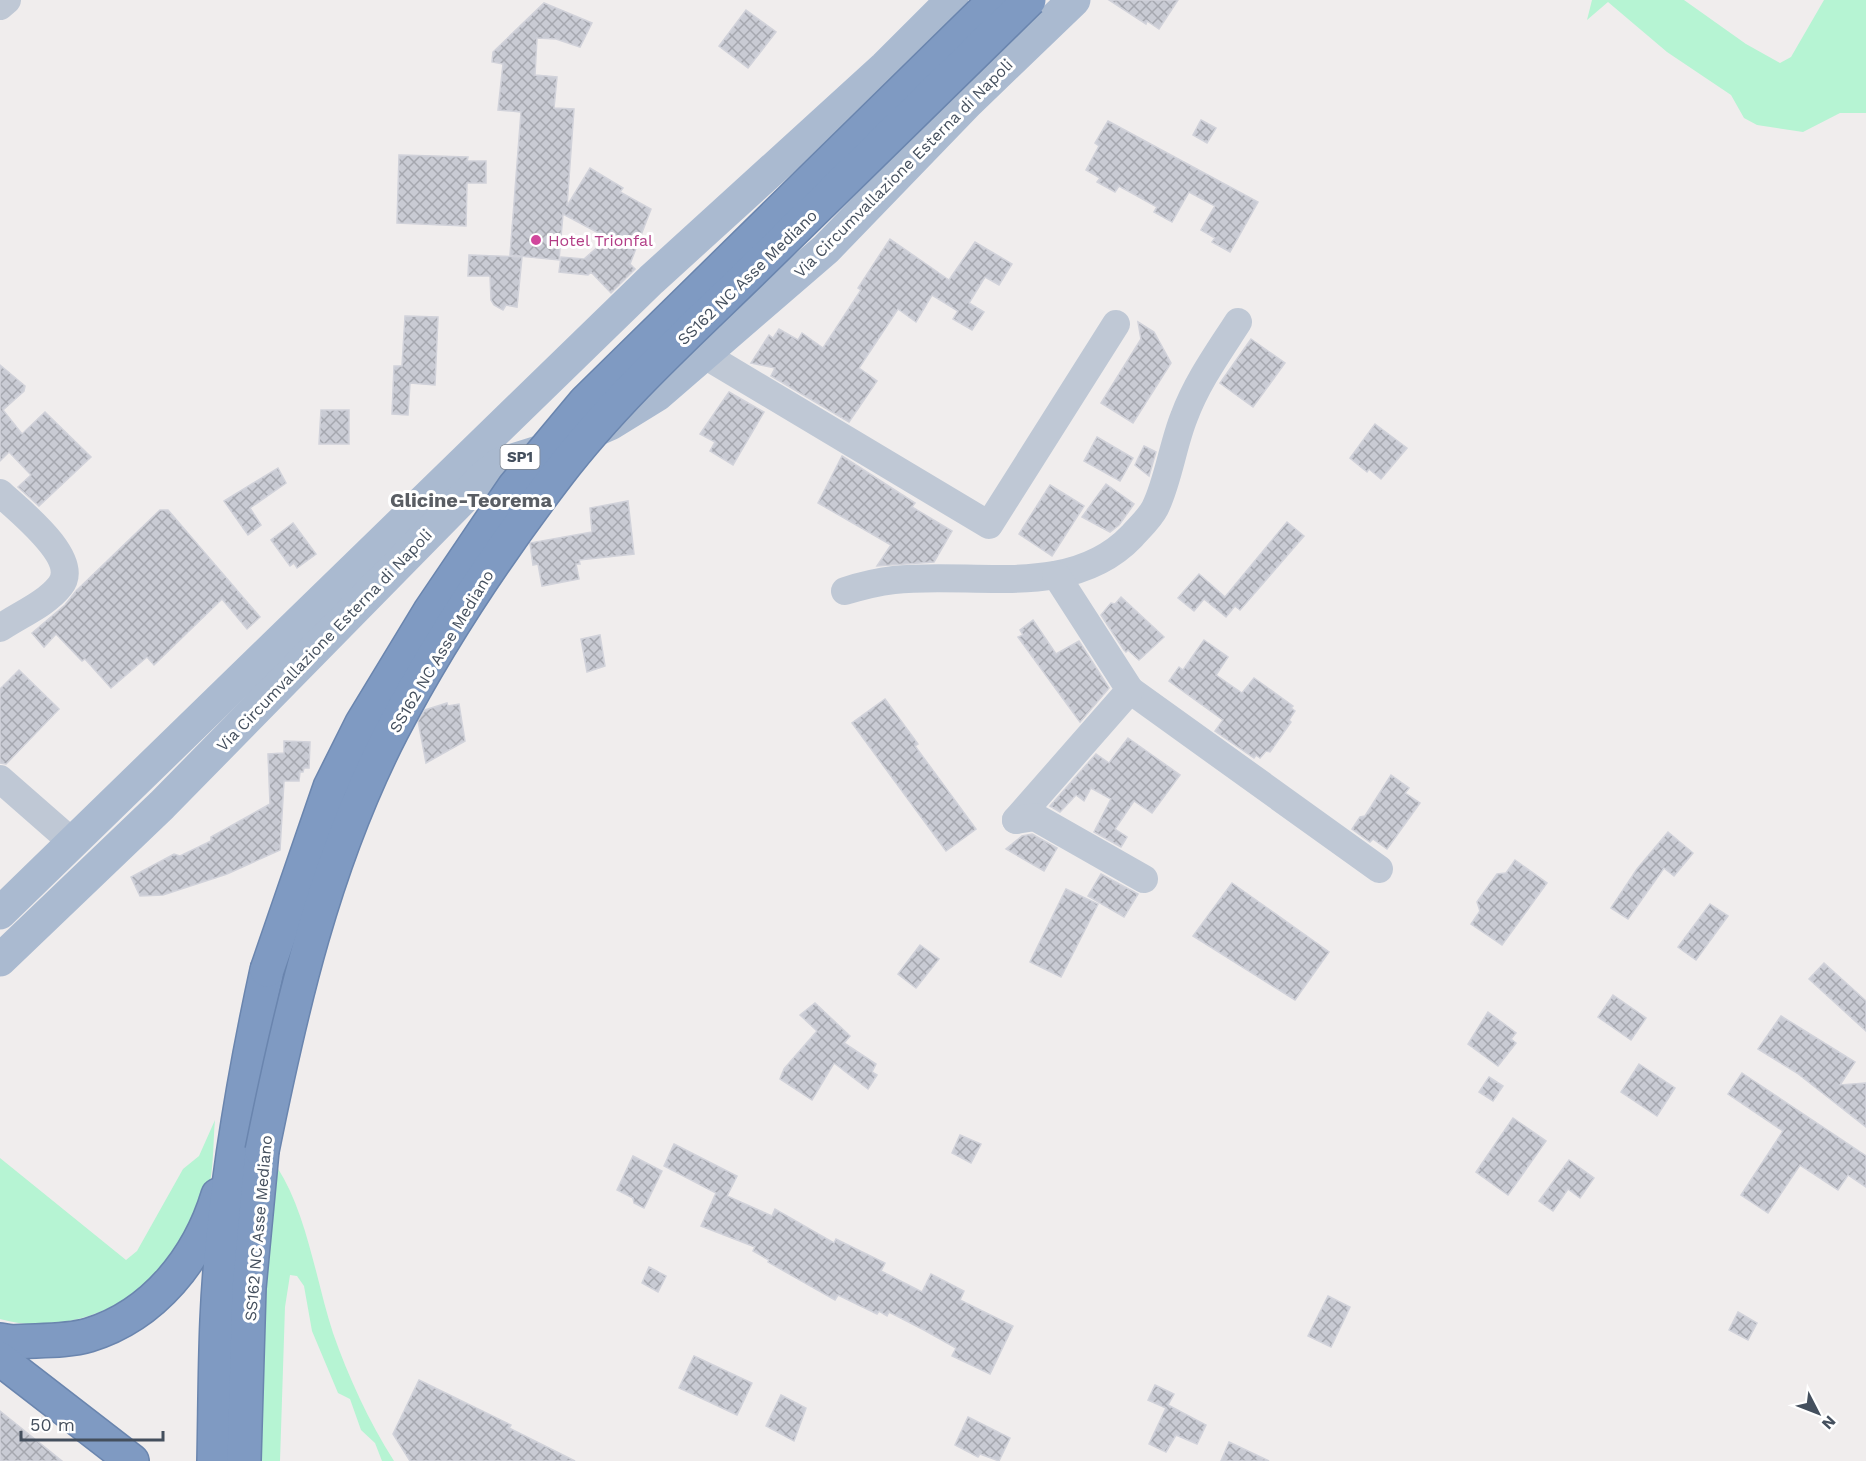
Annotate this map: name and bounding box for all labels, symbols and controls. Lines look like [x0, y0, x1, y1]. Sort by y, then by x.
street label: Via Circumvallazione Esterna di Napoli [790, 55, 1017, 282]
street label: SS162 NC Asse Mediano [674, 206, 821, 349]
place label: Hotel Trionfal [548, 231, 653, 250]
marker: Hotel Trionfal [529, 233, 543, 247]
road number: SP1 [500, 445, 540, 469]
district label: Glicine-Teorema [390, 488, 552, 512]
street label: Via Circumvallazione Esterna di Napoli [213, 525, 436, 755]
street label: SS162 NC Asse Mediano [385, 566, 498, 736]
street label: SS162 NC Asse Mediano [241, 1134, 276, 1322]
north arrow [1788, 1383, 1848, 1443]
scale bar [21, 1404, 164, 1442]
text: N [1818, 1412, 1840, 1433]
text: 50 m [30, 1414, 75, 1435]

